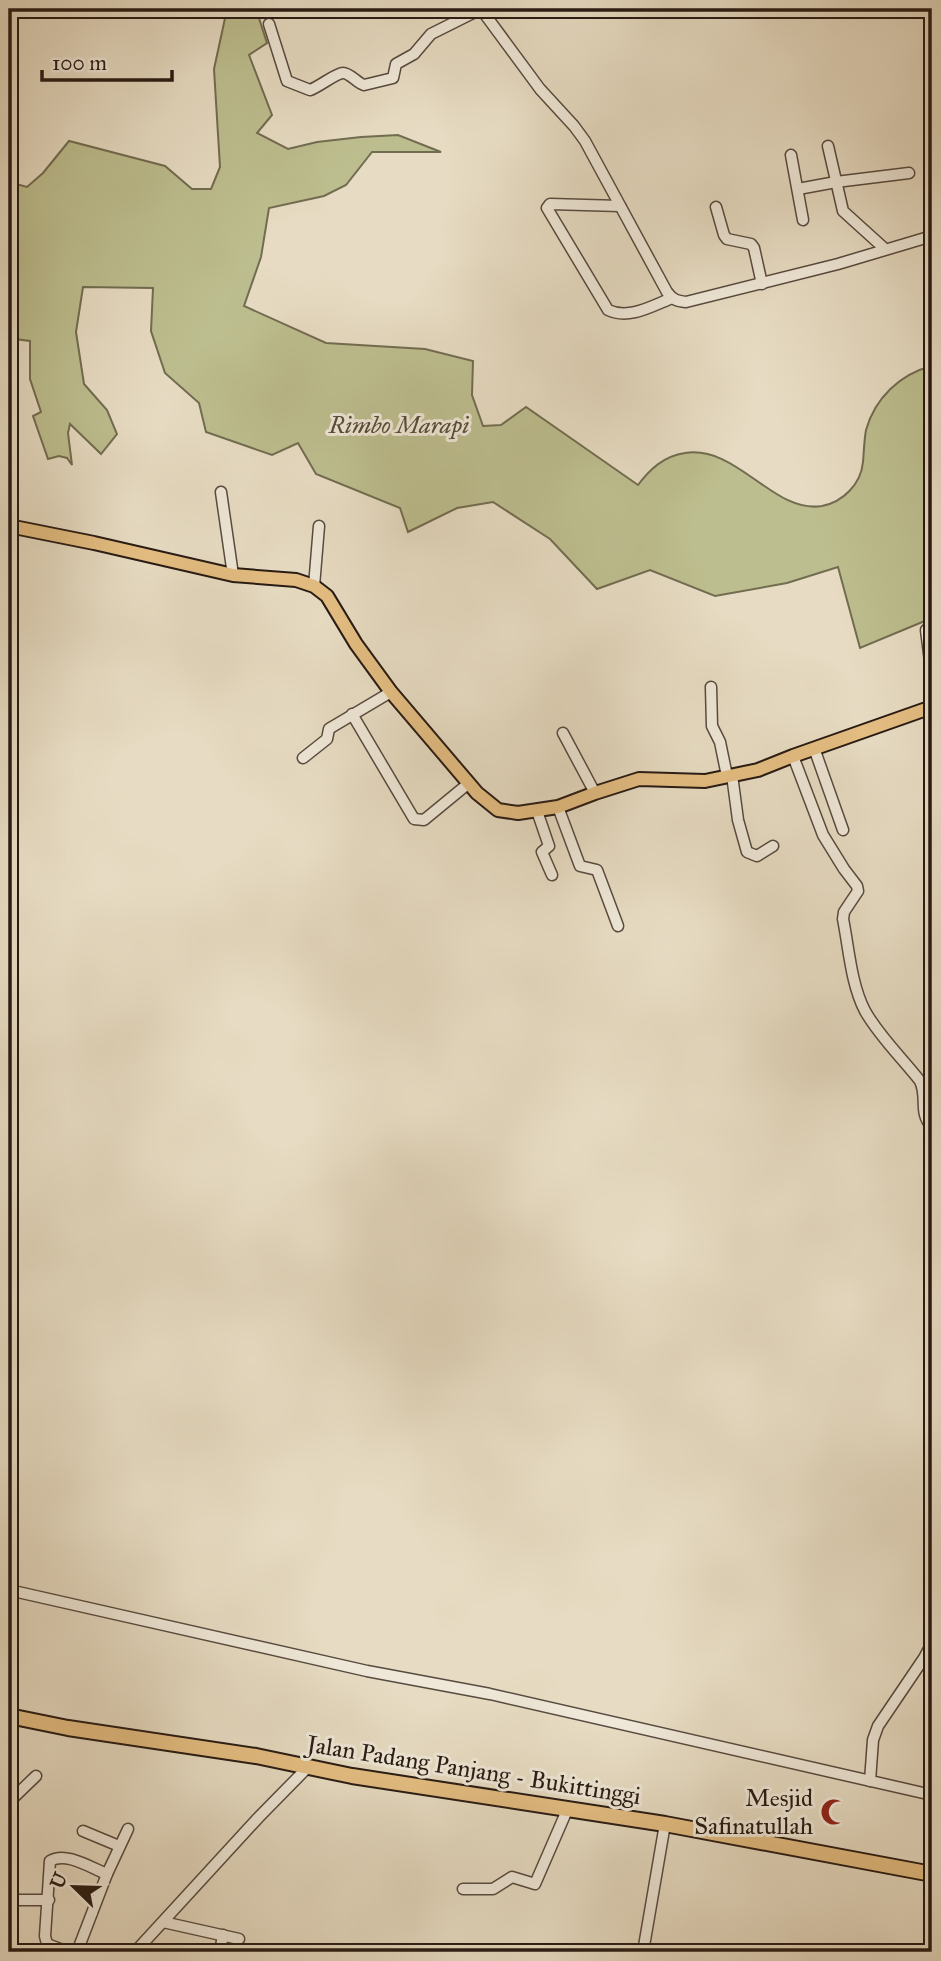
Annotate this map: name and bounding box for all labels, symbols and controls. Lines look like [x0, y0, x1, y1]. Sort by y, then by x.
scale bar [42, 38, 172, 82]
text: 100 m [52, 50, 107, 76]
park label: Rimbo Marapi [328, 410, 469, 440]
street label: Jalan Padang Panjang - Bukittinggi [302, 1728, 643, 1811]
place label: Mesjid Safinatullah [694, 1783, 813, 1841]
mosque icon: Mesjid Safinatullah [819, 1797, 849, 1827]
north arrow [38, 1853, 108, 1923]
text: U [45, 1868, 73, 1892]

